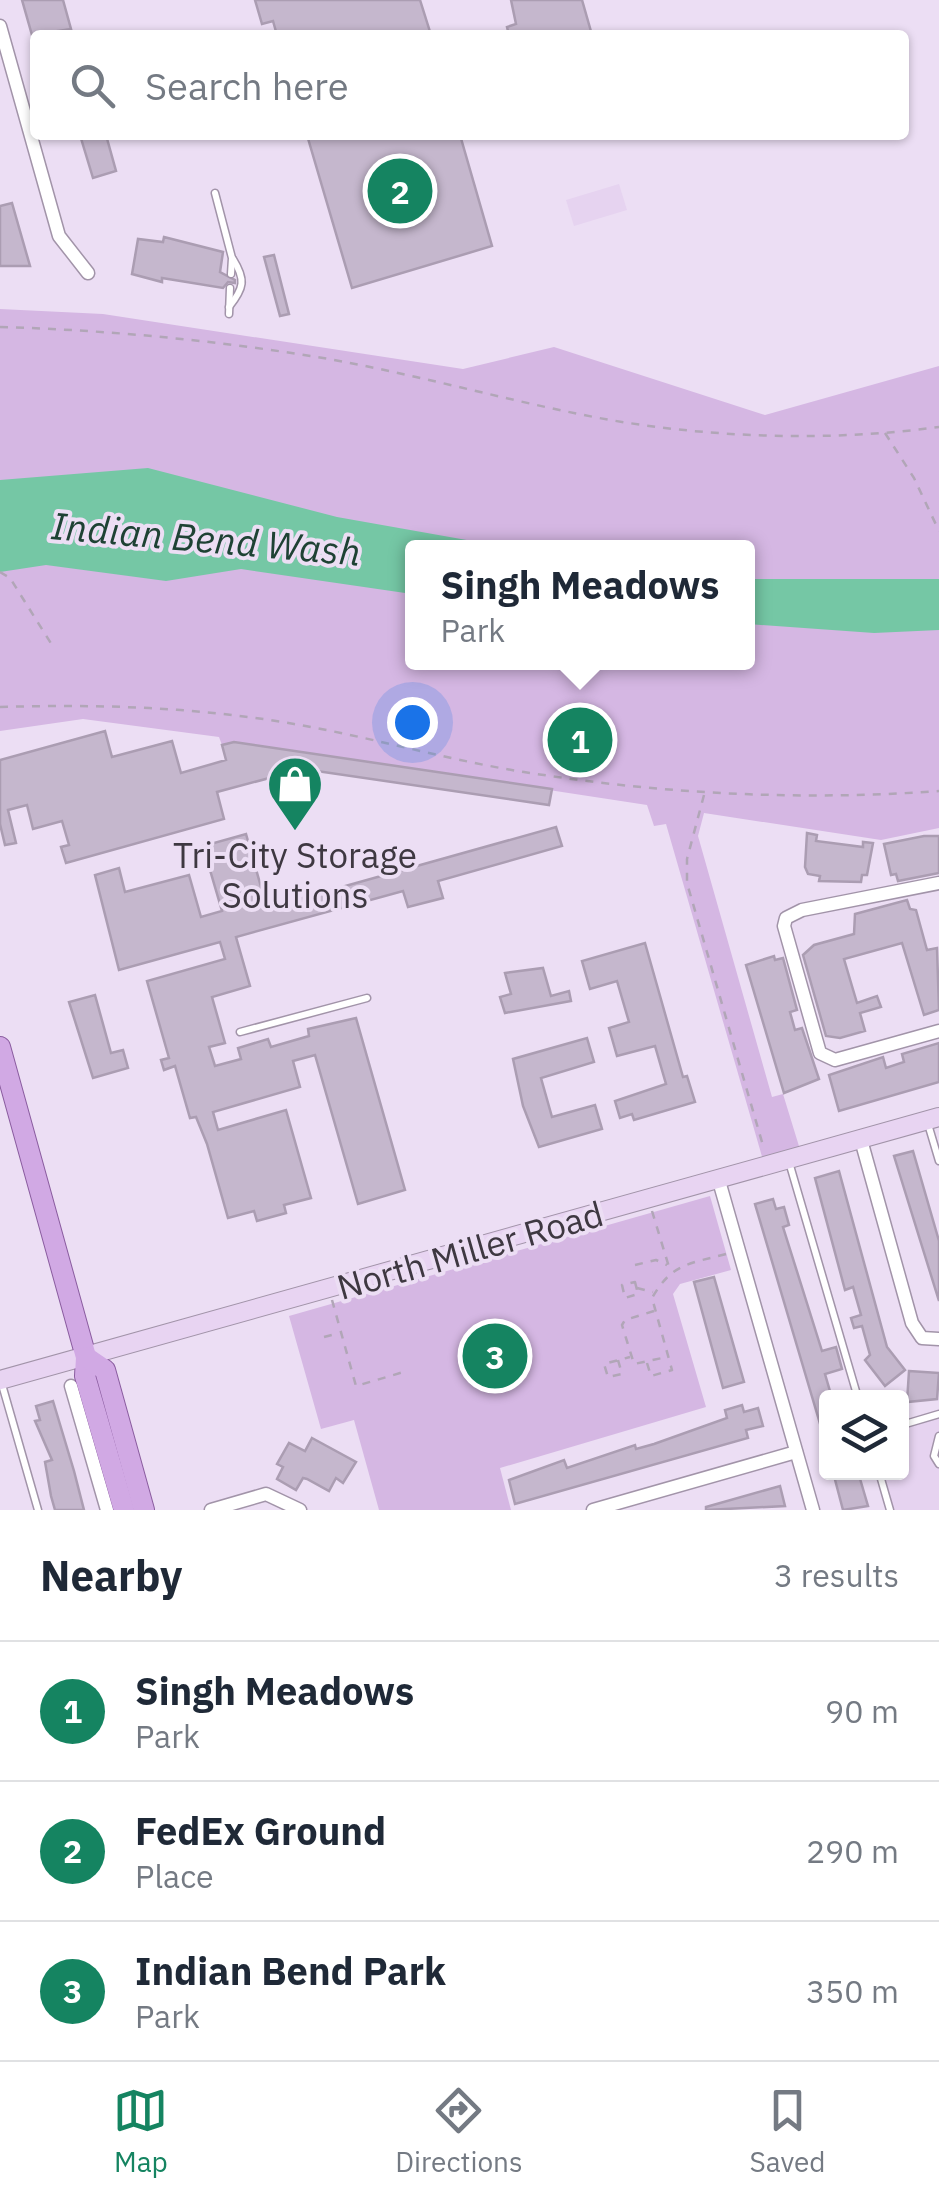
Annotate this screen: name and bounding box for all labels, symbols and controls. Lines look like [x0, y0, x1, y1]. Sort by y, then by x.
search box [30, 30, 909, 140]
icon: search [65, 58, 120, 113]
text: Search here [145, 61, 349, 110]
pin: 2 [368, 154, 432, 228]
water label: Indian Bend Wash [49, 500, 363, 576]
popup [405, 540, 755, 670]
text: Singh Meadows [440, 560, 720, 609]
text: Park [440, 609, 505, 651]
your location [387, 697, 438, 748]
pin: 1 [548, 702, 612, 778]
shop icon: Tri-City Storage Solutions [265, 754, 325, 833]
place label: Tri-City Storage Solutions [173, 832, 417, 918]
street label: North Miller Road [332, 1190, 608, 1310]
pin: 3 [462, 1318, 528, 1394]
map controls [819, 1390, 909, 1480]
button: layers [819, 1390, 909, 1480]
text: Nearby [40, 1548, 182, 1603]
text: 3 results [774, 1554, 899, 1596]
text: Singh Meadows [135, 1666, 414, 1715]
text: 1 [63, 1690, 82, 1732]
text: 90 m [825, 1690, 899, 1732]
text: Park [135, 1715, 200, 1757]
text: FedEx Ground [135, 1806, 386, 1855]
text: 2 [63, 1830, 82, 1872]
text: 290 m [806, 1830, 899, 1872]
text: Place [135, 1855, 214, 1897]
text: Indian Bend Park [135, 1946, 446, 1995]
text: 3 [63, 1970, 82, 2012]
text: 350 m [806, 1970, 899, 2012]
text: Park [135, 1995, 200, 2037]
tab: Map [113, 2083, 168, 2180]
tab: Directions [395, 2083, 523, 2180]
tab: Saved [749, 2083, 826, 2180]

